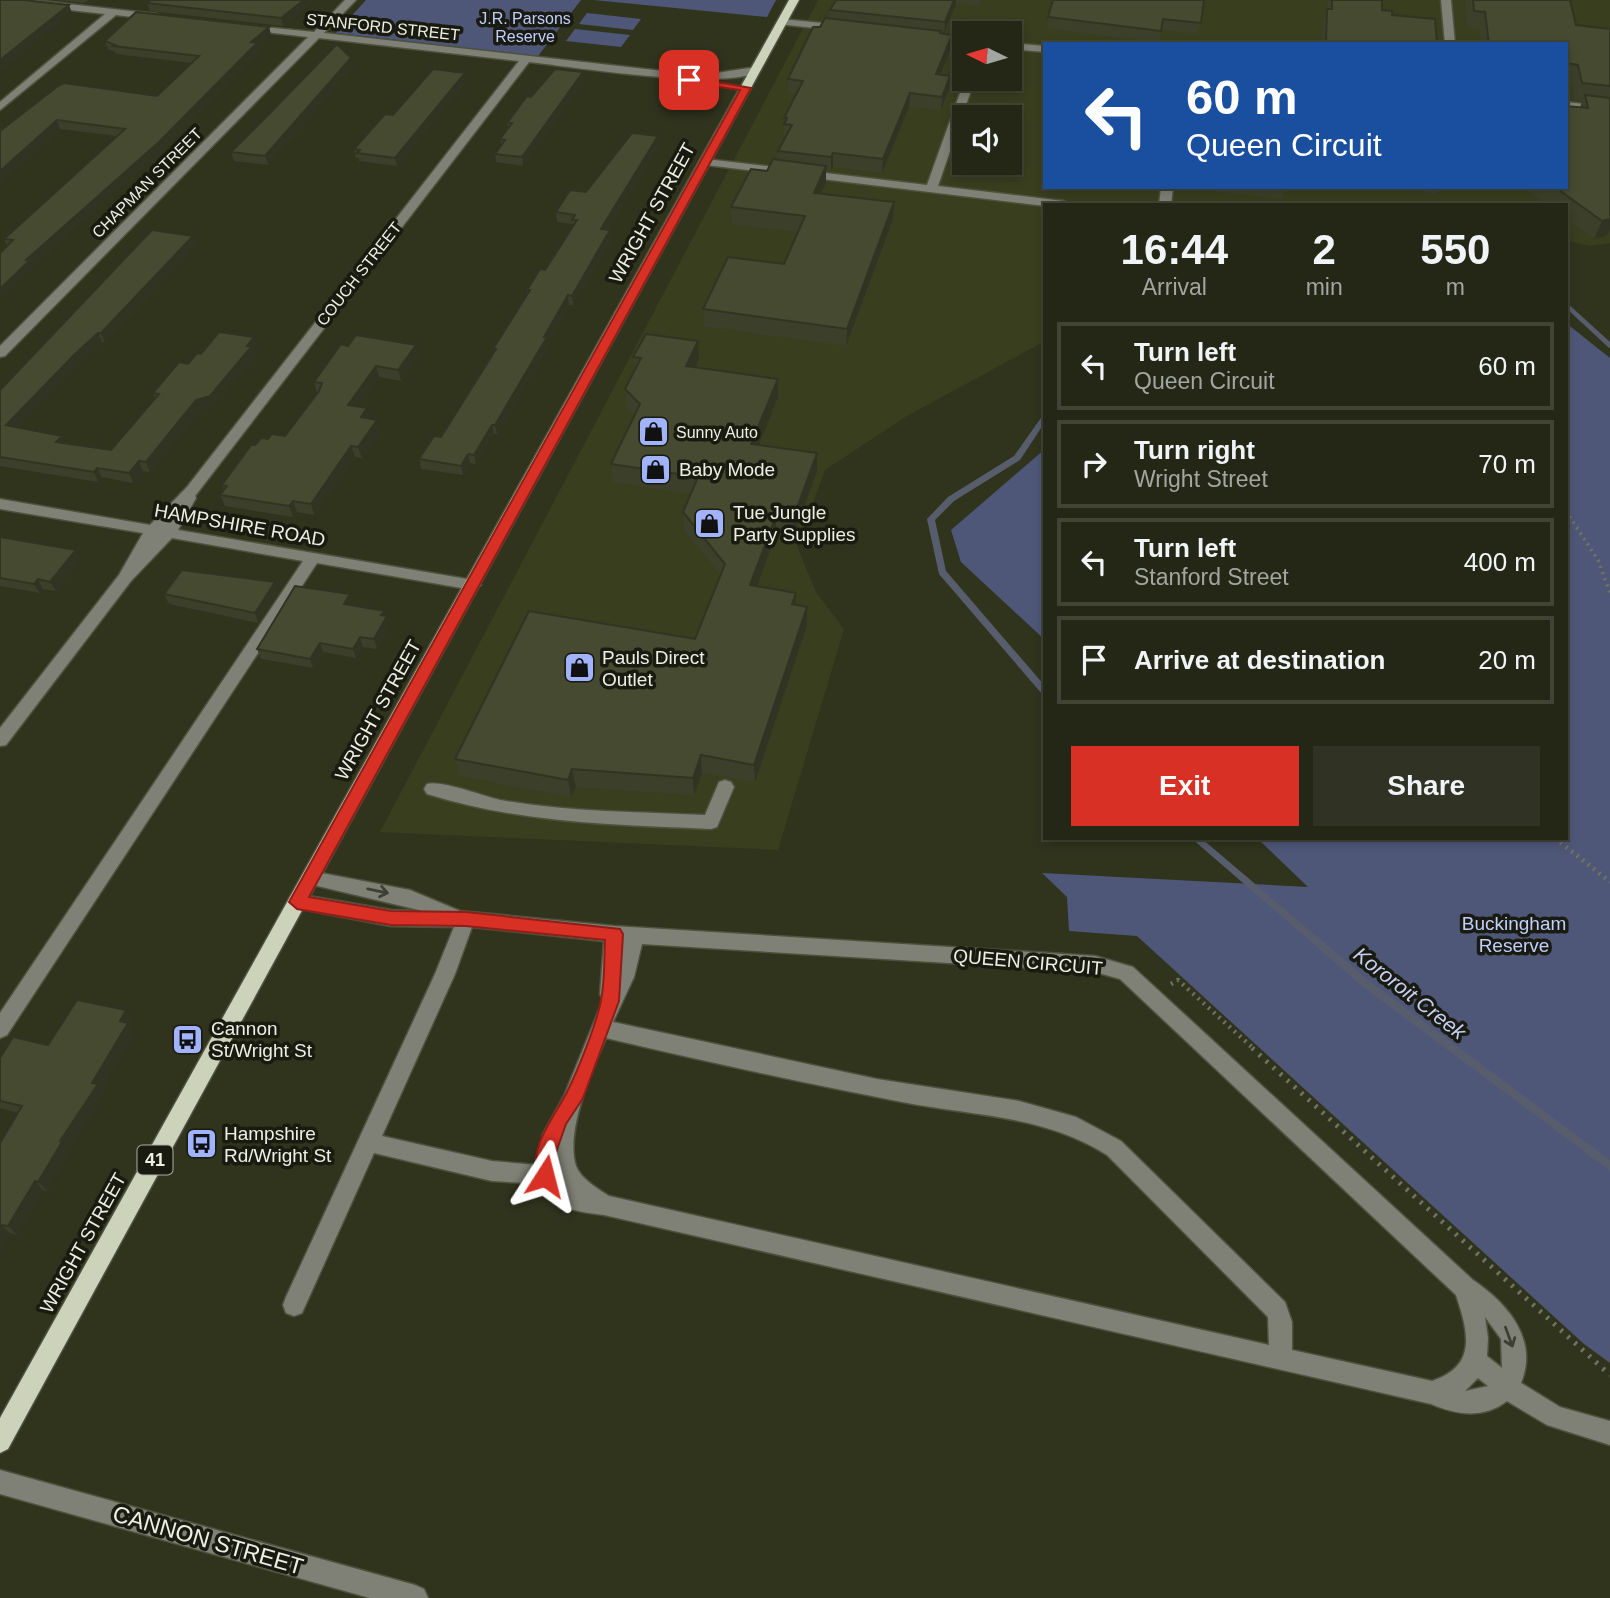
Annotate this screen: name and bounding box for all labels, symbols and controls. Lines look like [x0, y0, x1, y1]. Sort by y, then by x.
street label: STANFORD STREET [305, 10, 461, 44]
park label: J.R. Parsons Reserve [479, 10, 571, 45]
north arrow [952, 21, 1022, 91]
map controls [952, 21, 1022, 175]
pin [659, 50, 719, 110]
icon: arrive [670, 61, 708, 99]
icon: left [1071, 70, 1162, 161]
text: 60 m [1186, 70, 1298, 124]
button: sound [952, 105, 1022, 175]
street label: CHAPMAN STREET [89, 125, 205, 241]
text: Queen Circuit [1186, 127, 1382, 163]
street label: WRIGHT STREET [605, 139, 699, 287]
street label: COUCH STREET [313, 219, 405, 329]
text: 16:44 [1121, 226, 1228, 273]
text: 2 [1312, 226, 1336, 273]
text: 550 [1420, 226, 1490, 273]
text: Arrival [1142, 274, 1207, 300]
text: min [1306, 274, 1343, 300]
text: m [1446, 274, 1465, 300]
text: Turn left [1134, 337, 1236, 367]
icon: left [1075, 347, 1113, 385]
text: 60 m [1478, 351, 1536, 381]
text: Queen Circuit [1134, 368, 1275, 394]
shop icon: Sunny Auto [636, 415, 670, 449]
place label: Sunny Auto [676, 424, 758, 441]
text: Turn right [1134, 435, 1255, 465]
icon: right [1075, 445, 1113, 483]
text: 70 m [1478, 449, 1536, 479]
shop icon: Baby Mode [639, 452, 673, 486]
place label: Baby Mode [679, 459, 775, 480]
text: Wright Street [1134, 466, 1268, 492]
street label: HAMPSHIRE ROAD [153, 500, 327, 550]
place label: Tue Jungle Party Supplies [733, 502, 856, 545]
shop icon: Tue Jungle Party Supplies [693, 506, 727, 540]
text: Turn left [1134, 533, 1236, 563]
icon: left [1075, 543, 1113, 581]
text: 400 m [1464, 547, 1536, 577]
text: Stanford Street [1134, 564, 1289, 590]
street label: WRIGHT STREET [331, 636, 425, 784]
icon: arrive [1075, 641, 1113, 679]
text: Arrive at destination [1134, 645, 1385, 675]
text: 20 m [1478, 645, 1536, 675]
place label: Pauls Direct Outlet [602, 647, 705, 690]
shop icon: Pauls Direct Outlet [562, 651, 596, 685]
button: Exit [1071, 746, 1299, 826]
button: Share [1313, 746, 1540, 826]
one-way arrow [366, 884, 389, 898]
park label: Buckingham Reserve [1462, 913, 1566, 956]
water label: Kororoit Creek [1350, 942, 1472, 1045]
street label: QUEEN CIRCUIT [952, 945, 1104, 979]
place label: Cannon St/Wright St [211, 1018, 313, 1061]
bus stop icon: Cannon St/Wright St [171, 1022, 205, 1056]
place label: Hampshire Rd/Wright St [224, 1123, 332, 1166]
bus stop icon: Hampshire Rd/Wright St [184, 1127, 218, 1161]
position arrow [508, 1139, 582, 1213]
road number: 41 [138, 1146, 172, 1175]
street label: WRIGHT STREET [36, 1169, 130, 1317]
one-way arrow [1504, 1326, 1516, 1347]
street label: CANNON STREET [110, 1500, 306, 1580]

